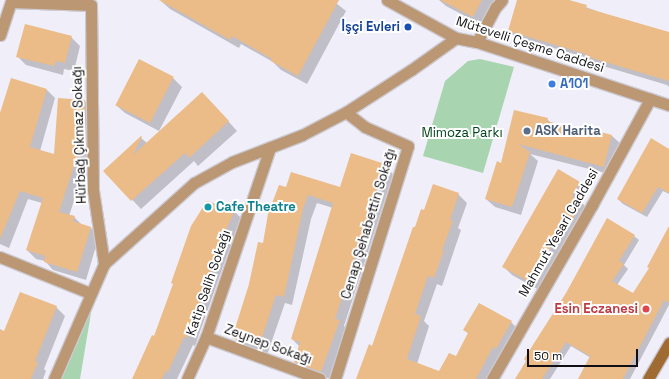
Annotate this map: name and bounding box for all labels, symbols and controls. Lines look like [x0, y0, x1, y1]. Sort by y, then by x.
street label: Mütevelli Çeşme Caddesi [454, 14, 606, 76]
place label: İşçi Evleri [341, 19, 400, 35]
marker: İşçi Evleri [403, 22, 413, 32]
street label: Hürbağ Çıkmaz Sokağı [70, 66, 90, 204]
place label: A101 [560, 76, 588, 92]
marker: A101 [547, 79, 557, 89]
place label: ASK Harita [535, 123, 601, 139]
park label: Mimoza Parkı [421, 125, 503, 141]
marker: ASK Harita [522, 126, 532, 136]
street label: Cenap Şehabettin Sokağı [339, 147, 399, 301]
street label: Mahmut Yesari Caddesi [516, 166, 602, 300]
place label: Cafe Theatre [216, 199, 296, 215]
marker: Cafe Theatre [203, 202, 213, 212]
street label: Katip Salih Sokağı [184, 228, 234, 338]
place label: Esin Eczanesi [554, 301, 638, 317]
marker: Esin Eczanesi [641, 304, 651, 314]
street label: Zeynep Sokağı [222, 322, 314, 368]
scale bar [529, 341, 640, 367]
text: 50 m [534, 348, 562, 364]

